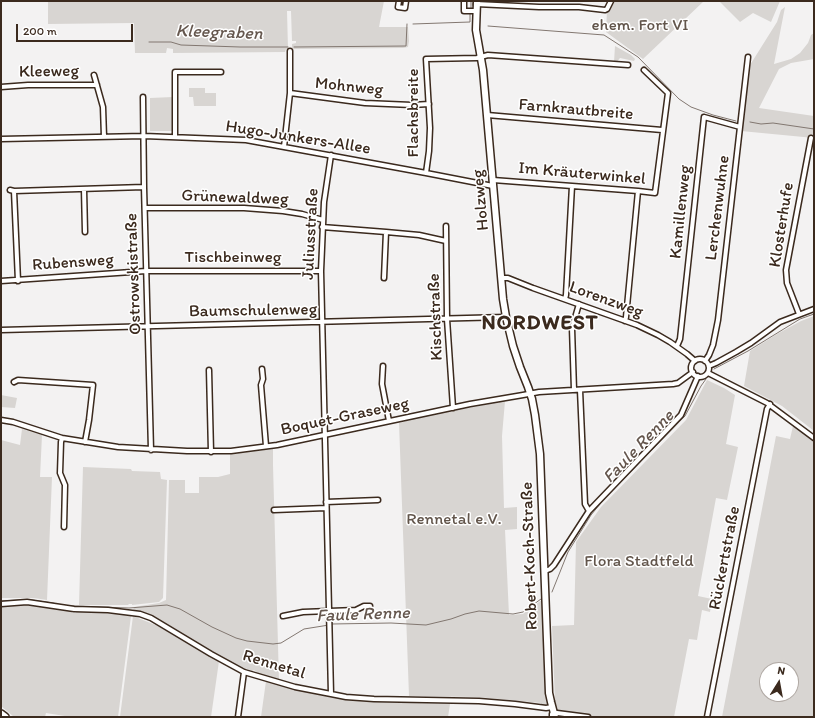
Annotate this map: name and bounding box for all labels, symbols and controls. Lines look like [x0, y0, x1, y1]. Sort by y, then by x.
scale bar [18, 16, 135, 42]
park label: ehem. Fort VI [591, 16, 689, 36]
water label: Kleegraben [175, 21, 263, 45]
text: 200 m [23, 24, 57, 38]
street label: Kleeweg [19, 61, 79, 83]
street label: Flachsbreite [404, 68, 424, 158]
street label: Mohnweg [314, 73, 384, 101]
street label: Farnkrautbreite [518, 95, 634, 125]
street label: Hugo-Junkers-Allee [224, 116, 372, 160]
street label: Lerchenwuhne [701, 154, 735, 262]
street label: Im Kräuterwinkel [517, 158, 647, 190]
street label: Kamillenweg [666, 164, 696, 260]
street label: Holzweg [468, 169, 494, 231]
street label: Klosterhufe [765, 181, 799, 269]
street label: Grünewaldweg [181, 186, 289, 210]
street label: Juliusstraße [298, 188, 324, 280]
street label: Ostrowskistraße [122, 213, 146, 335]
street label: Tischbeinweg [185, 248, 281, 268]
street label: Rubensweg [32, 250, 114, 276]
street label: Kischstraße [424, 273, 448, 361]
street label: Lorenzweg [566, 277, 646, 323]
street label: Baumschulenweg [189, 300, 317, 322]
district label: NORDWEST [481, 311, 599, 337]
street label: Boquet-Graseweg [279, 393, 411, 441]
water label: Faule Renne [599, 406, 679, 488]
street label: Robert-Koch-Straße [517, 481, 543, 631]
street label: Rückertstraße [705, 504, 745, 612]
park label: Rennetal e.V. [406, 510, 502, 530]
park label: Flora Stadtfeld [584, 552, 694, 572]
water label: Faule Renne [316, 603, 410, 627]
street label: Rennetal [240, 646, 308, 684]
north arrow [759, 662, 799, 702]
text: N [776, 664, 786, 678]

